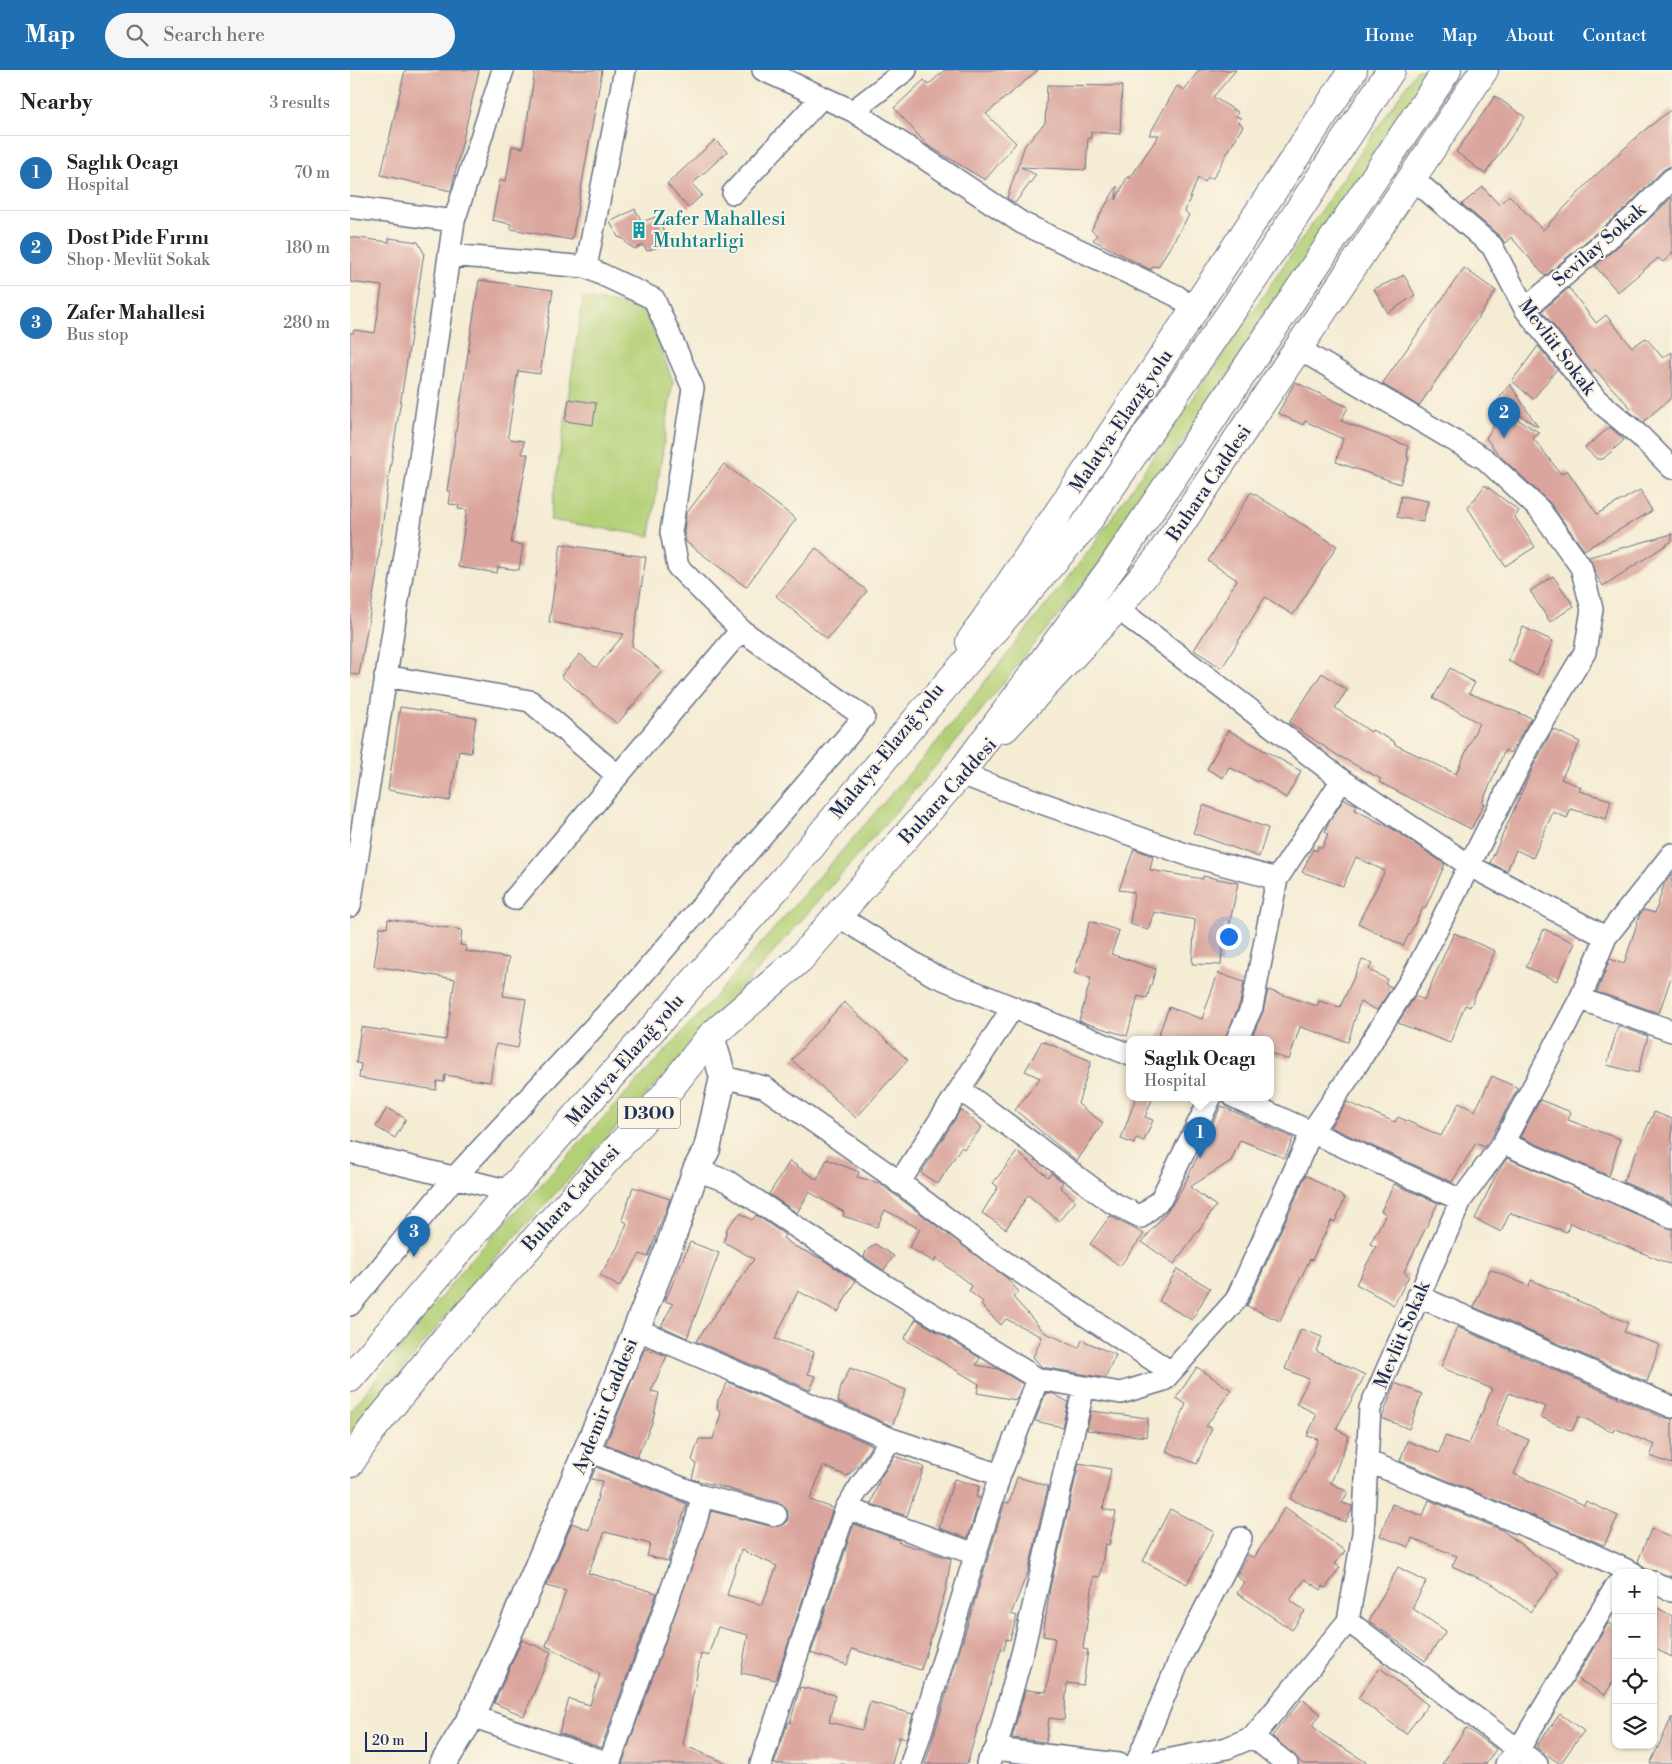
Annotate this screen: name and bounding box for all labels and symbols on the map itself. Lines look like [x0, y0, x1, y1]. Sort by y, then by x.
street label: Sevilay Sokak [1547, 197, 1651, 292]
place label: Zafer Mahallesi Muhtarligi [653, 207, 786, 253]
building icon: Zafer Mahallesi Muhtarligi [629, 220, 649, 240]
street label: Mevlüt Sokak [1513, 294, 1602, 401]
street label: Malatya-Elazığ yolu [1064, 344, 1178, 497]
pin: 2 [1488, 397, 1520, 438]
street label: Buhara Caddesi [1161, 420, 1257, 547]
street label: Malatya-Elazığ yolu [825, 678, 949, 824]
street label: Buhara Caddesi [893, 733, 1002, 850]
your location [1216, 924, 1242, 950]
street label: Malatya-Elazığ yolu [561, 989, 689, 1131]
road number: D300 [618, 1098, 680, 1128]
pin: 1 [1184, 1117, 1216, 1158]
street label: Buhara Caddesi [516, 1140, 625, 1257]
pin: 3 [398, 1216, 430, 1257]
street label: Mevlüt Sokak [1369, 1277, 1436, 1392]
street label: Aydemir Caddesi [566, 1334, 643, 1479]
scale bar [365, 1729, 428, 1752]

